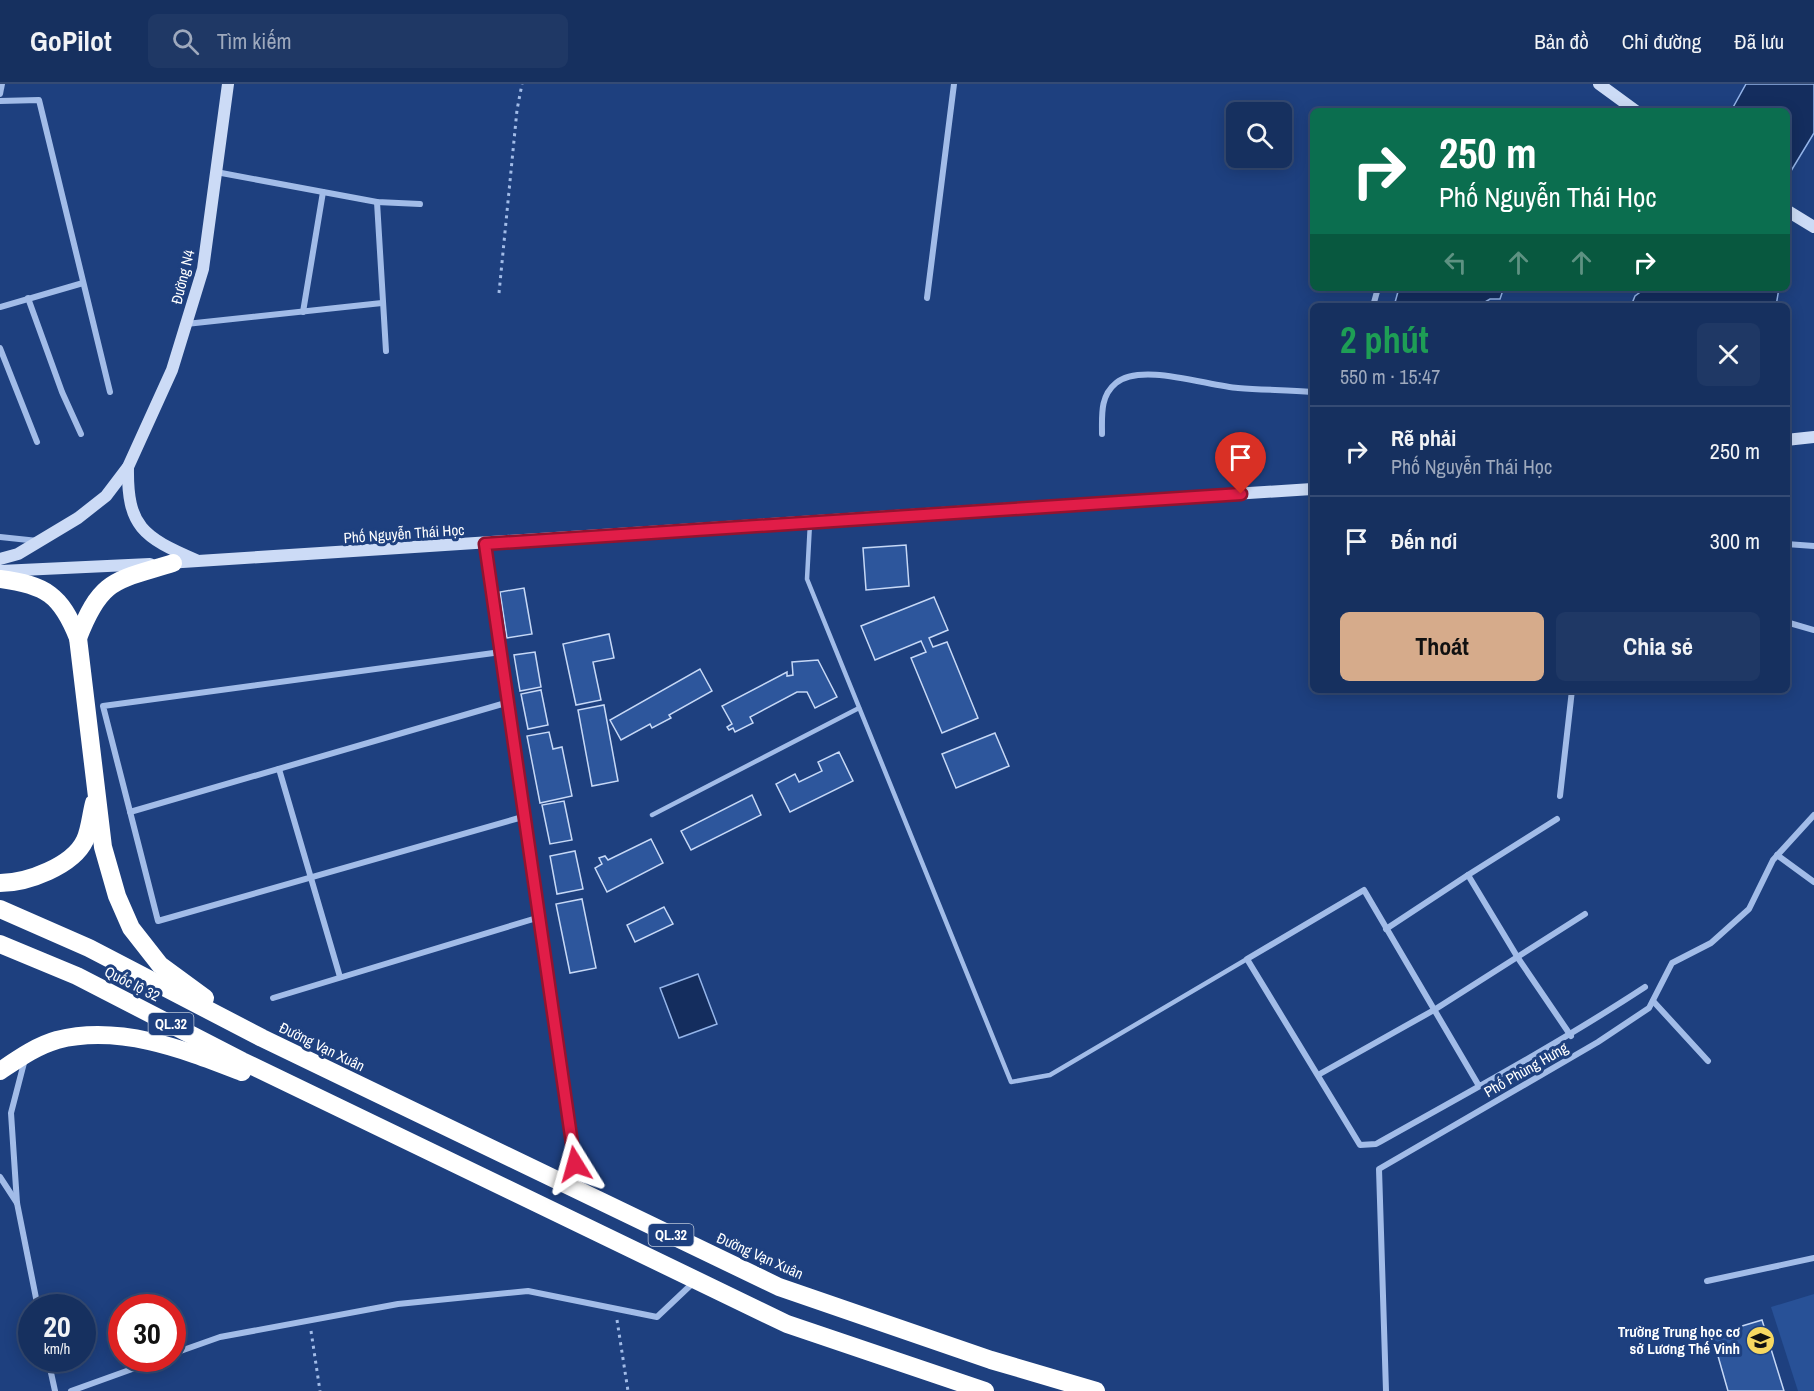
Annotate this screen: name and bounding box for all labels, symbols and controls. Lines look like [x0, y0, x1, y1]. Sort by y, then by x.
search box [148, 14, 568, 68]
text: GoPilot [30, 22, 112, 60]
icon: search [169, 25, 202, 58]
text: Tìm kiếm [217, 26, 291, 56]
text: Bản đồ [1534, 27, 1589, 56]
text: Chỉ đường [1622, 27, 1701, 56]
text: Đã lưu [1734, 27, 1784, 56]
map controls [1226, 102, 1292, 168]
button: search [1226, 102, 1292, 168]
text: 250 m [1439, 125, 1537, 181]
icon: right [1340, 132, 1418, 210]
text: Phố Nguyễn Thái Học [1439, 179, 1656, 215]
icon: left [1439, 246, 1472, 279]
icon: ahead [1502, 246, 1535, 279]
icon: ahead [1565, 246, 1598, 279]
icon: right [1628, 246, 1661, 279]
street label: Đường N4 [166, 247, 199, 306]
text: 2 phút [1340, 316, 1429, 364]
button: close [1697, 323, 1760, 386]
text: 550 m · 15:47 [1340, 363, 1440, 390]
text: Rẽ phải [1391, 423, 1456, 453]
pin [1215, 432, 1266, 494]
icon: right [1340, 435, 1373, 468]
text: 250 m [1710, 436, 1760, 466]
icon: arrive [1224, 441, 1257, 474]
text: Phố Nguyễn Thái Học [1391, 453, 1552, 480]
street label: Phố Nguyễn Thái Học [343, 519, 465, 548]
icon: arrive [1340, 525, 1373, 558]
text: Đến nơi [1391, 526, 1457, 556]
text: 300 m [1710, 526, 1760, 556]
button: Thoát [1340, 612, 1544, 681]
button: Chia sẻ [1556, 612, 1760, 681]
street label: Quốc lộ 32 [101, 961, 164, 1006]
road number: QL.32 [148, 1013, 194, 1035]
street label: Đường Vạn Xuân [276, 1017, 369, 1076]
street label: Phố Phùng Hưng [1480, 1037, 1572, 1102]
position arrow [543, 1132, 607, 1196]
road number: QL.32 [648, 1224, 694, 1246]
street label: Đường Vạn Xuân [714, 1227, 807, 1284]
speed limit sign: 30 [108, 1294, 186, 1372]
text: 20 [43, 1306, 71, 1346]
place label: Trường Trung học cơ sở Lương Thế Vinh [1618, 1321, 1740, 1359]
school or university icon: Trường Trung học cơ sở Lương Thế Vinh [1745, 1325, 1777, 1357]
text: km/h [44, 1338, 70, 1359]

